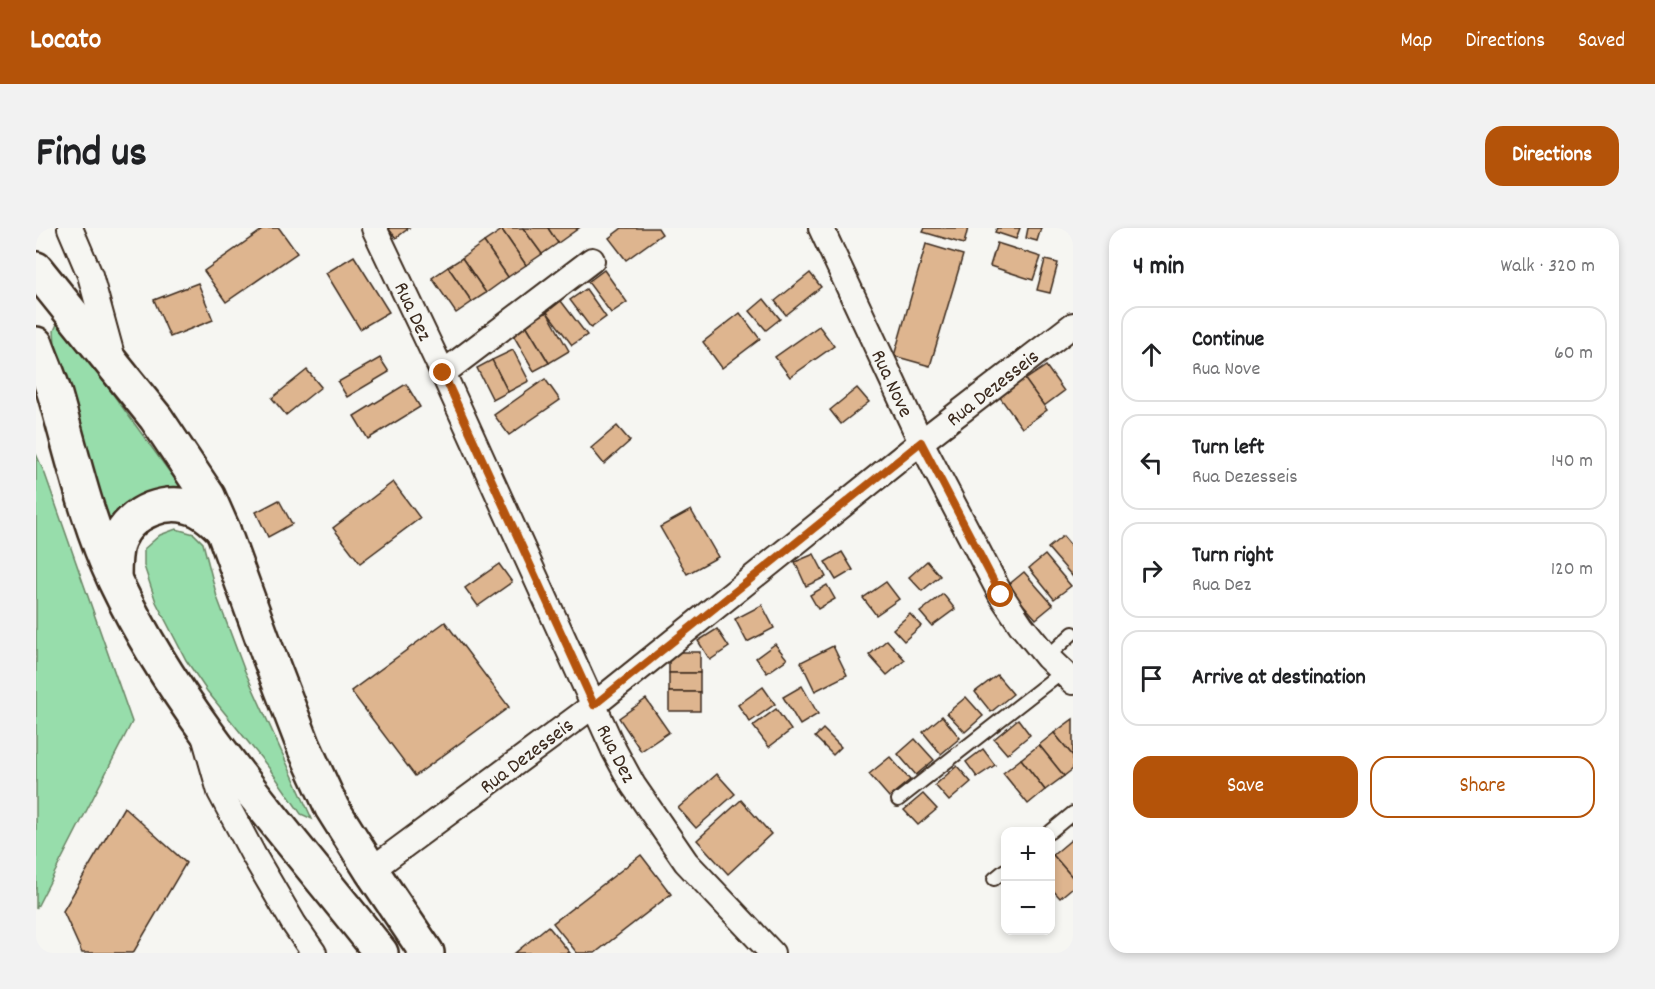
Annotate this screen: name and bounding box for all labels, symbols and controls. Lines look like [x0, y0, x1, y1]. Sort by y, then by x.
text: Locato [30, 22, 101, 62]
text: Map [1401, 27, 1432, 57]
text: Directions [1465, 27, 1545, 57]
text: Saved [1578, 27, 1625, 57]
text: Find us [36, 126, 147, 186]
button: Directions [1485, 126, 1619, 186]
text: 4 min [1133, 249, 1184, 286]
text: Walk · 320 m [1501, 253, 1595, 281]
street label: Rua Dez [385, 278, 438, 347]
text: Continue [1192, 325, 1264, 356]
icon: ahead [1135, 338, 1168, 371]
text: 60 m [1554, 340, 1593, 368]
street label: Rua Dezesseis [941, 343, 1047, 435]
street label: Rua Nove [862, 345, 919, 423]
text: Rua Nove [1192, 356, 1260, 384]
route end [429, 359, 455, 385]
text: Turn left [1192, 433, 1264, 464]
icon: left [1135, 446, 1168, 479]
text: 140 m [1551, 448, 1593, 476]
text: Rua Dezesseis [1192, 464, 1298, 492]
text: Turn right [1192, 541, 1274, 572]
icon: right [1135, 554, 1168, 587]
text: 120 m [1551, 556, 1593, 584]
text: Rua Dez [1192, 572, 1251, 600]
route start [987, 581, 1013, 607]
icon: arrive [1135, 662, 1168, 695]
text: Arrive at destination [1192, 663, 1366, 694]
street label: Rua Dezesseis [475, 712, 581, 803]
street label: Rua Dez [587, 720, 642, 789]
button: Save [1133, 756, 1358, 818]
button: Share [1370, 756, 1595, 818]
map controls [1001, 827, 1055, 935]
button: + [1001, 827, 1055, 881]
button: − [1001, 881, 1055, 935]

